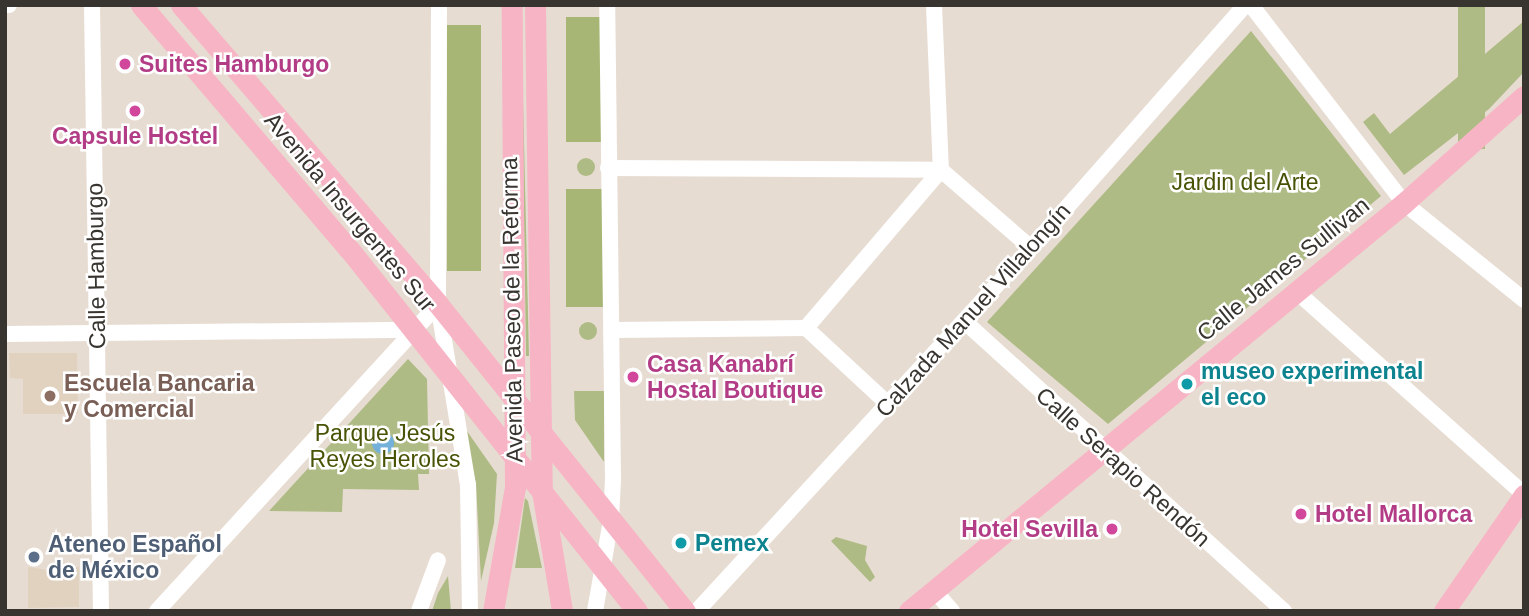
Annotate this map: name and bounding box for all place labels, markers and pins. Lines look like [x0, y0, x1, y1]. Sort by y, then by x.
place label: Suites Hamburgo [139, 50, 329, 78]
marker: Suites Hamburgo [117, 56, 133, 72]
marker: Capsule Hostel [127, 103, 143, 119]
place label: Capsule Hostel [52, 122, 218, 150]
place label: Casa Kanabrí Hostal Boutique [647, 350, 823, 404]
place label: museo experimental el eco [1201, 357, 1423, 411]
place label: Escuela Bancaria y Comercial [64, 369, 255, 423]
marker: Casa Kanabrí Hostal Boutique [625, 369, 641, 385]
marker: museo experimental el eco [1179, 376, 1195, 392]
marker: Escuela Bancaria y Comercial [42, 388, 58, 404]
place label: Hotel Mallorca [1315, 500, 1472, 528]
marker: Hotel Mallorca [1293, 506, 1309, 522]
place label: Hotel Sevilla [961, 515, 1098, 543]
marker: Hotel Sevilla [1104, 521, 1120, 537]
place label: Pemex [695, 529, 769, 557]
place label: Ateneo Español de México [48, 530, 222, 584]
marker: Pemex [673, 535, 689, 551]
marker: Ateneo Español de México [26, 549, 42, 565]

